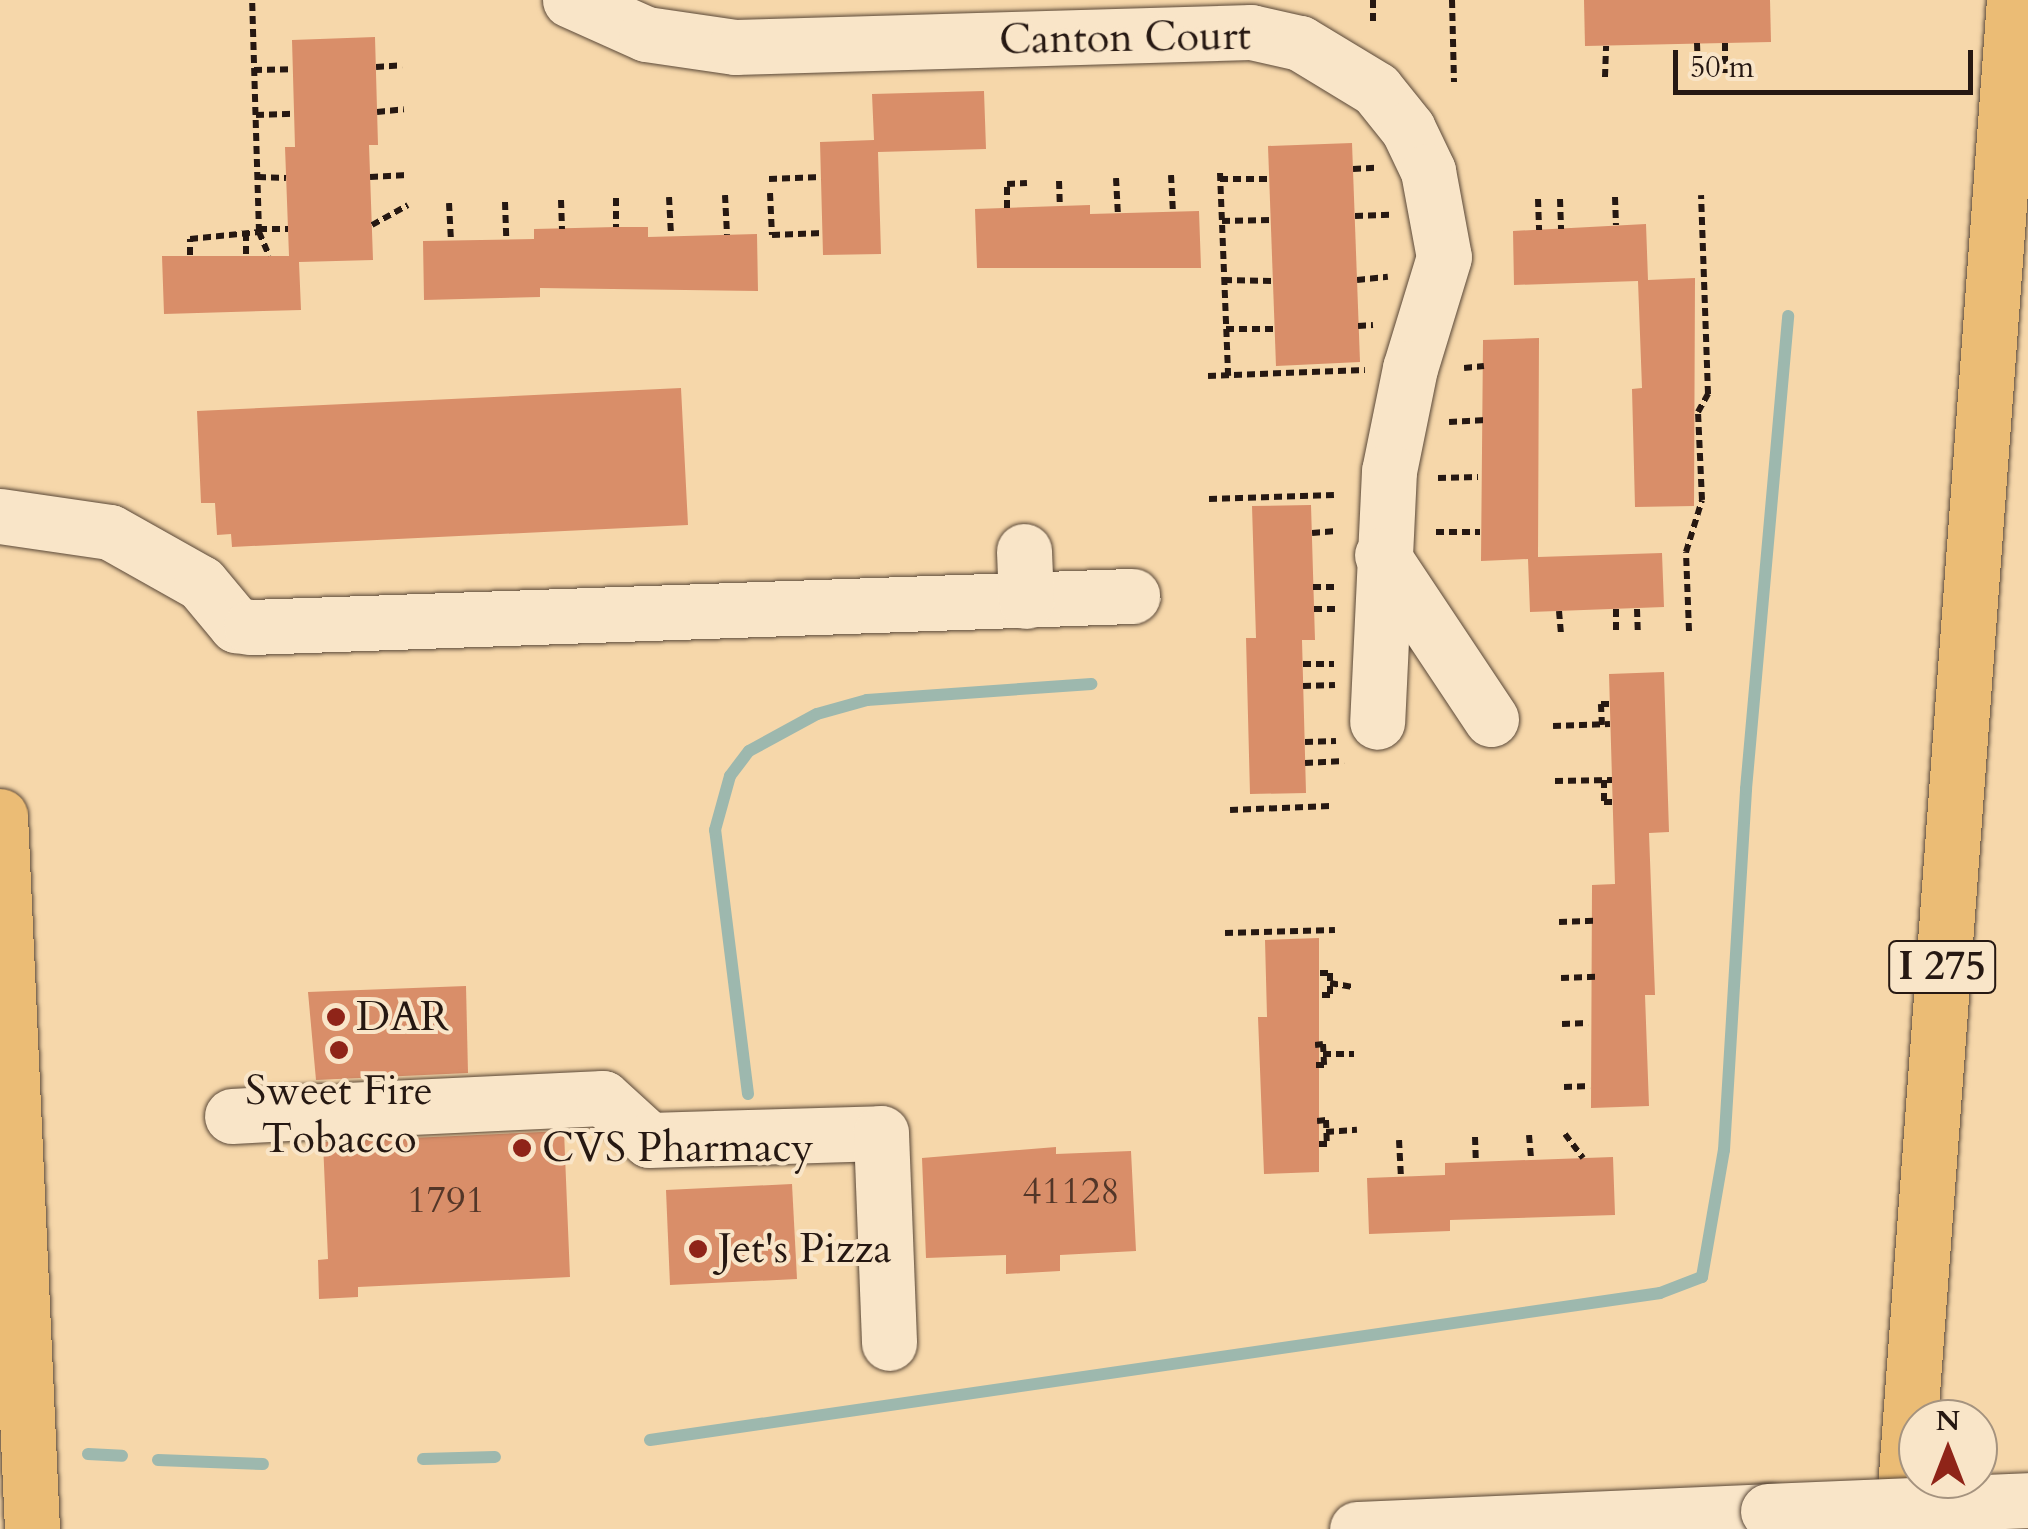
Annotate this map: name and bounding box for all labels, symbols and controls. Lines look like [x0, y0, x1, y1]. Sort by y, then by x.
street label: Canton Court [999, 11, 1251, 65]
scale bar [1678, 30, 1978, 92]
text: 50 m [1690, 47, 1754, 88]
road number: I 275 [1887, 932, 1997, 1002]
place label: DAR [356, 992, 449, 1042]
marker: DAR [325, 1006, 347, 1028]
marker: Sweet Fire Tobacco [328, 1039, 350, 1061]
place label: Sweet Fire Tobacco [245, 1066, 433, 1164]
place label: CVS Pharmacy [542, 1123, 814, 1173]
marker: CVS Pharmacy [511, 1137, 533, 1159]
house number: 41128 [1022, 1169, 1120, 1215]
house number: 1791 [407, 1178, 485, 1224]
place label: Jet's Pizza [718, 1224, 892, 1274]
marker: Jet's Pizza [687, 1238, 709, 1260]
north arrow [1898, 1399, 1998, 1499]
text: N [1936, 1402, 1960, 1440]

